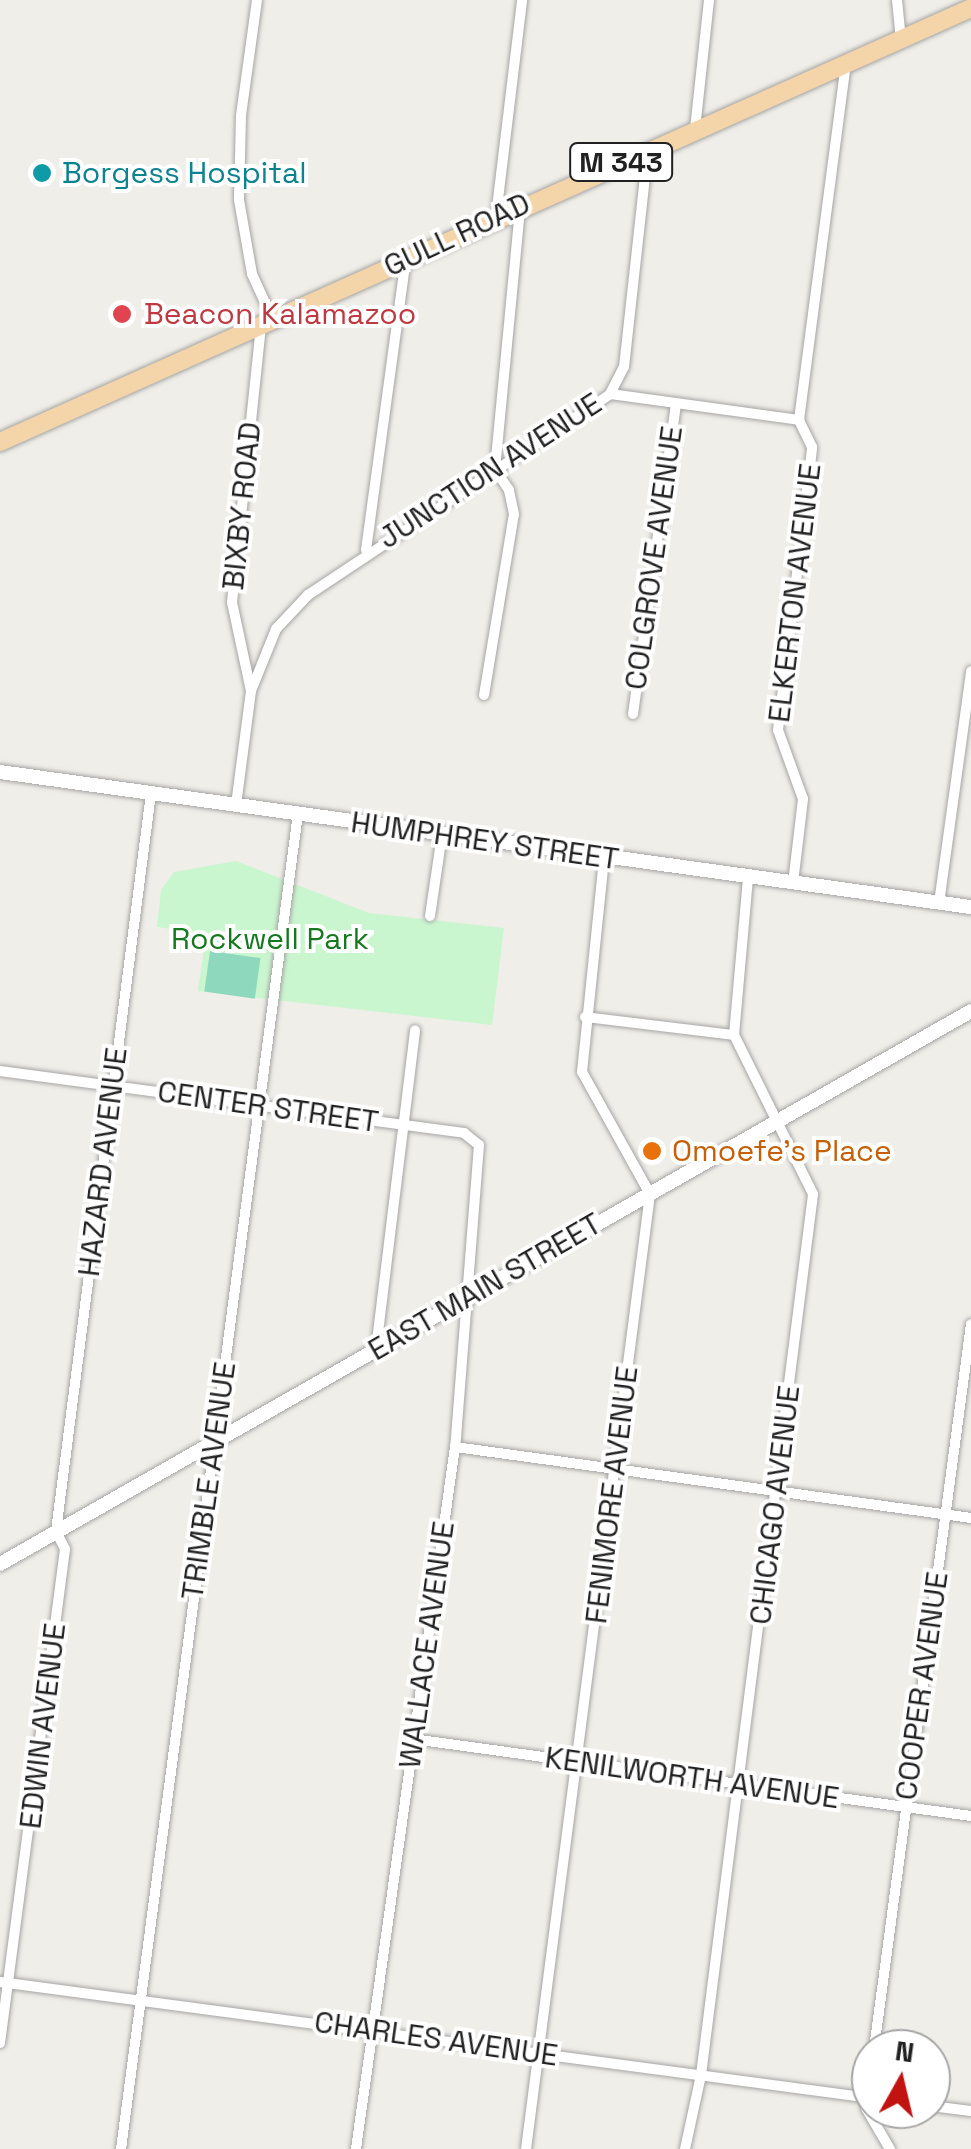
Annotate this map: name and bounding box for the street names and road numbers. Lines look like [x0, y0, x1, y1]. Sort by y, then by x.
road number: M 343 [568, 139, 674, 185]
street label: GULL ROAD [378, 185, 536, 285]
street label: JUNCTION AVENUE [372, 385, 608, 557]
street label: BIXBY ROAD [215, 420, 269, 592]
street label: COLGROVE AVENUE [618, 424, 690, 692]
street label: ELKERTON AVENUE [761, 461, 829, 725]
street label: HUMPHREY STREET [348, 804, 622, 878]
street label: HAZARD AVENUE [71, 1045, 135, 1279]
street label: CENTER STREET [155, 1074, 381, 1140]
street label: EAST MAIN STREET [362, 1205, 608, 1369]
street label: TRIMBLE AVENUE [174, 1360, 244, 1602]
street label: FENIMORE AVENUE [578, 1364, 646, 1626]
street label: CHICAGO AVENUE [742, 1383, 808, 1627]
street label: WALLACE AVENUE [392, 1519, 462, 1771]
street label: COOPER AVENUE [888, 1569, 956, 1803]
street label: EDWIN AVENUE [13, 1621, 73, 1831]
street label: KENILWORTH AVENUE [542, 1740, 842, 1816]
street label: CHARLES AVENUE [312, 2004, 560, 2074]

